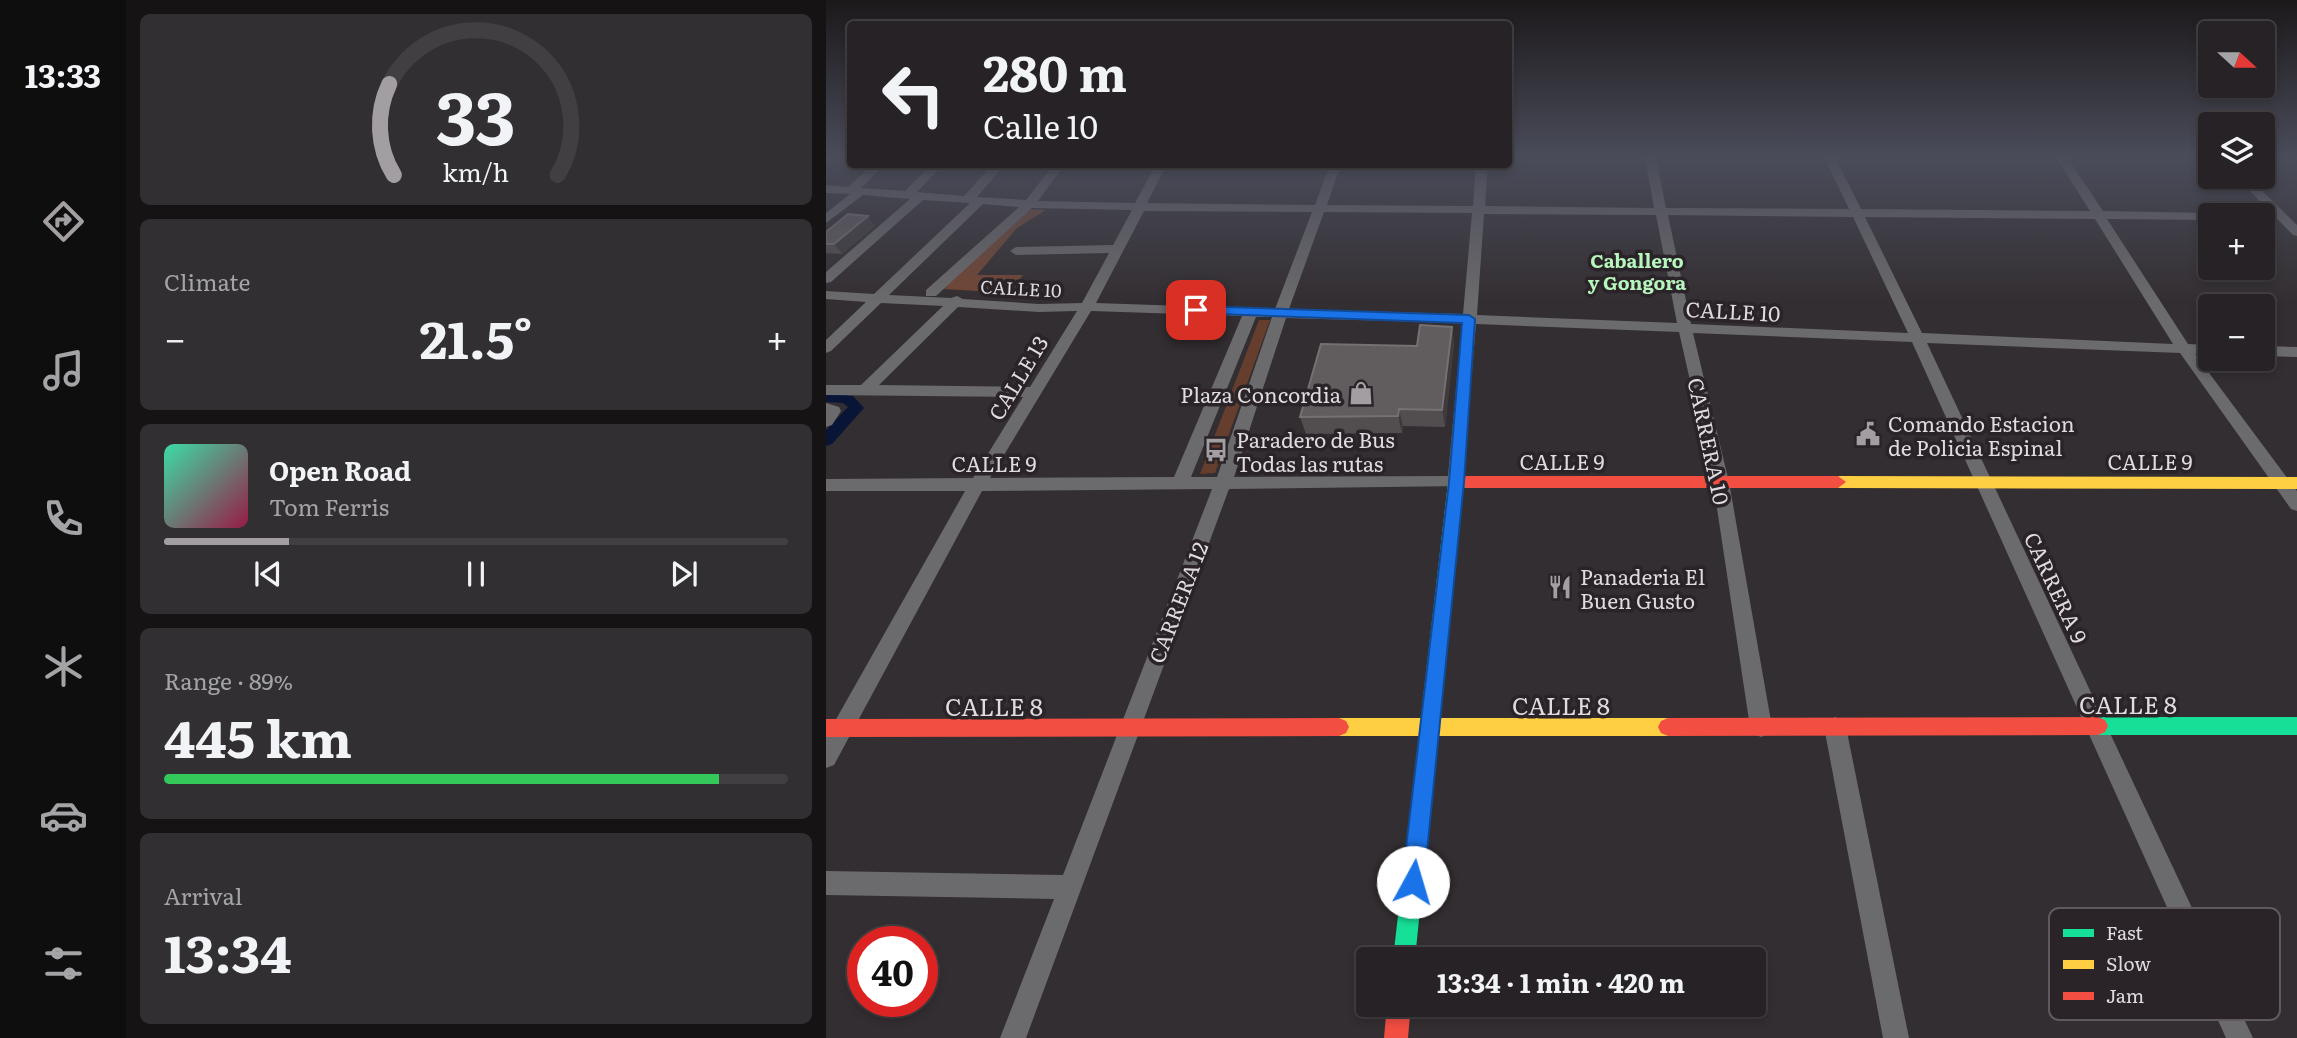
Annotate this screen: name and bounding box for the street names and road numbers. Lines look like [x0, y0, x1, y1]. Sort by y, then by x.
street label: CALLE 10 [980, 272, 1062, 304]
street label: CALLE 10 [1685, 292, 1781, 328]
street label: CALLE 13 [980, 329, 1054, 425]
street label: CARRERA 10 [1681, 375, 1739, 507]
street label: CALLE 9 [1519, 445, 1605, 476]
street label: CALLE 9 [2107, 445, 2193, 476]
street label: CALLE 9 [951, 447, 1037, 478]
street label: CARRERA 9 [2018, 526, 2096, 648]
street label: CARRERA 12 [1140, 537, 1214, 667]
street label: CALLE 8 [2079, 686, 2177, 721]
street label: CALLE 8 [1512, 687, 1610, 722]
street label: CALLE 8 [945, 688, 1043, 723]

